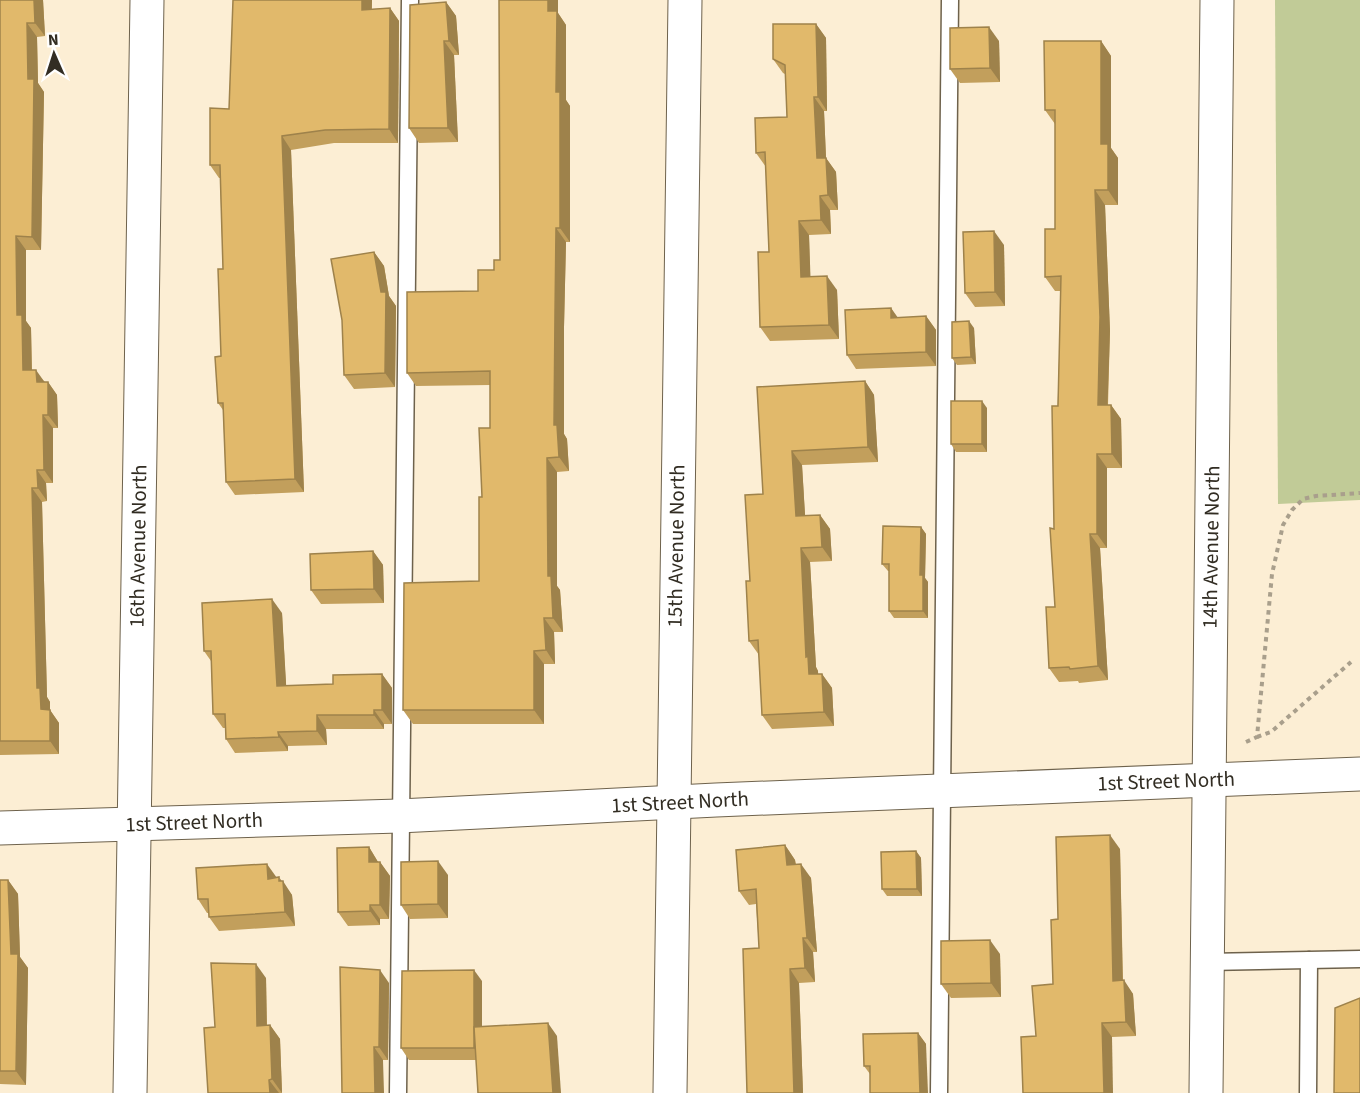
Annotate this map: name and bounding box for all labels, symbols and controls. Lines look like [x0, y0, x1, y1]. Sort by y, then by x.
north arrow [24, 24, 84, 84]
text: N [47, 29, 59, 51]
street label: 16th Avenue North [122, 464, 154, 628]
street label: 15th Avenue North [660, 464, 692, 628]
street label: 14th Avenue North [1195, 465, 1227, 629]
street label: 1st Street North [1097, 764, 1235, 798]
street label: 1st Street North [610, 783, 750, 821]
street label: 1st Street North [125, 805, 263, 839]

